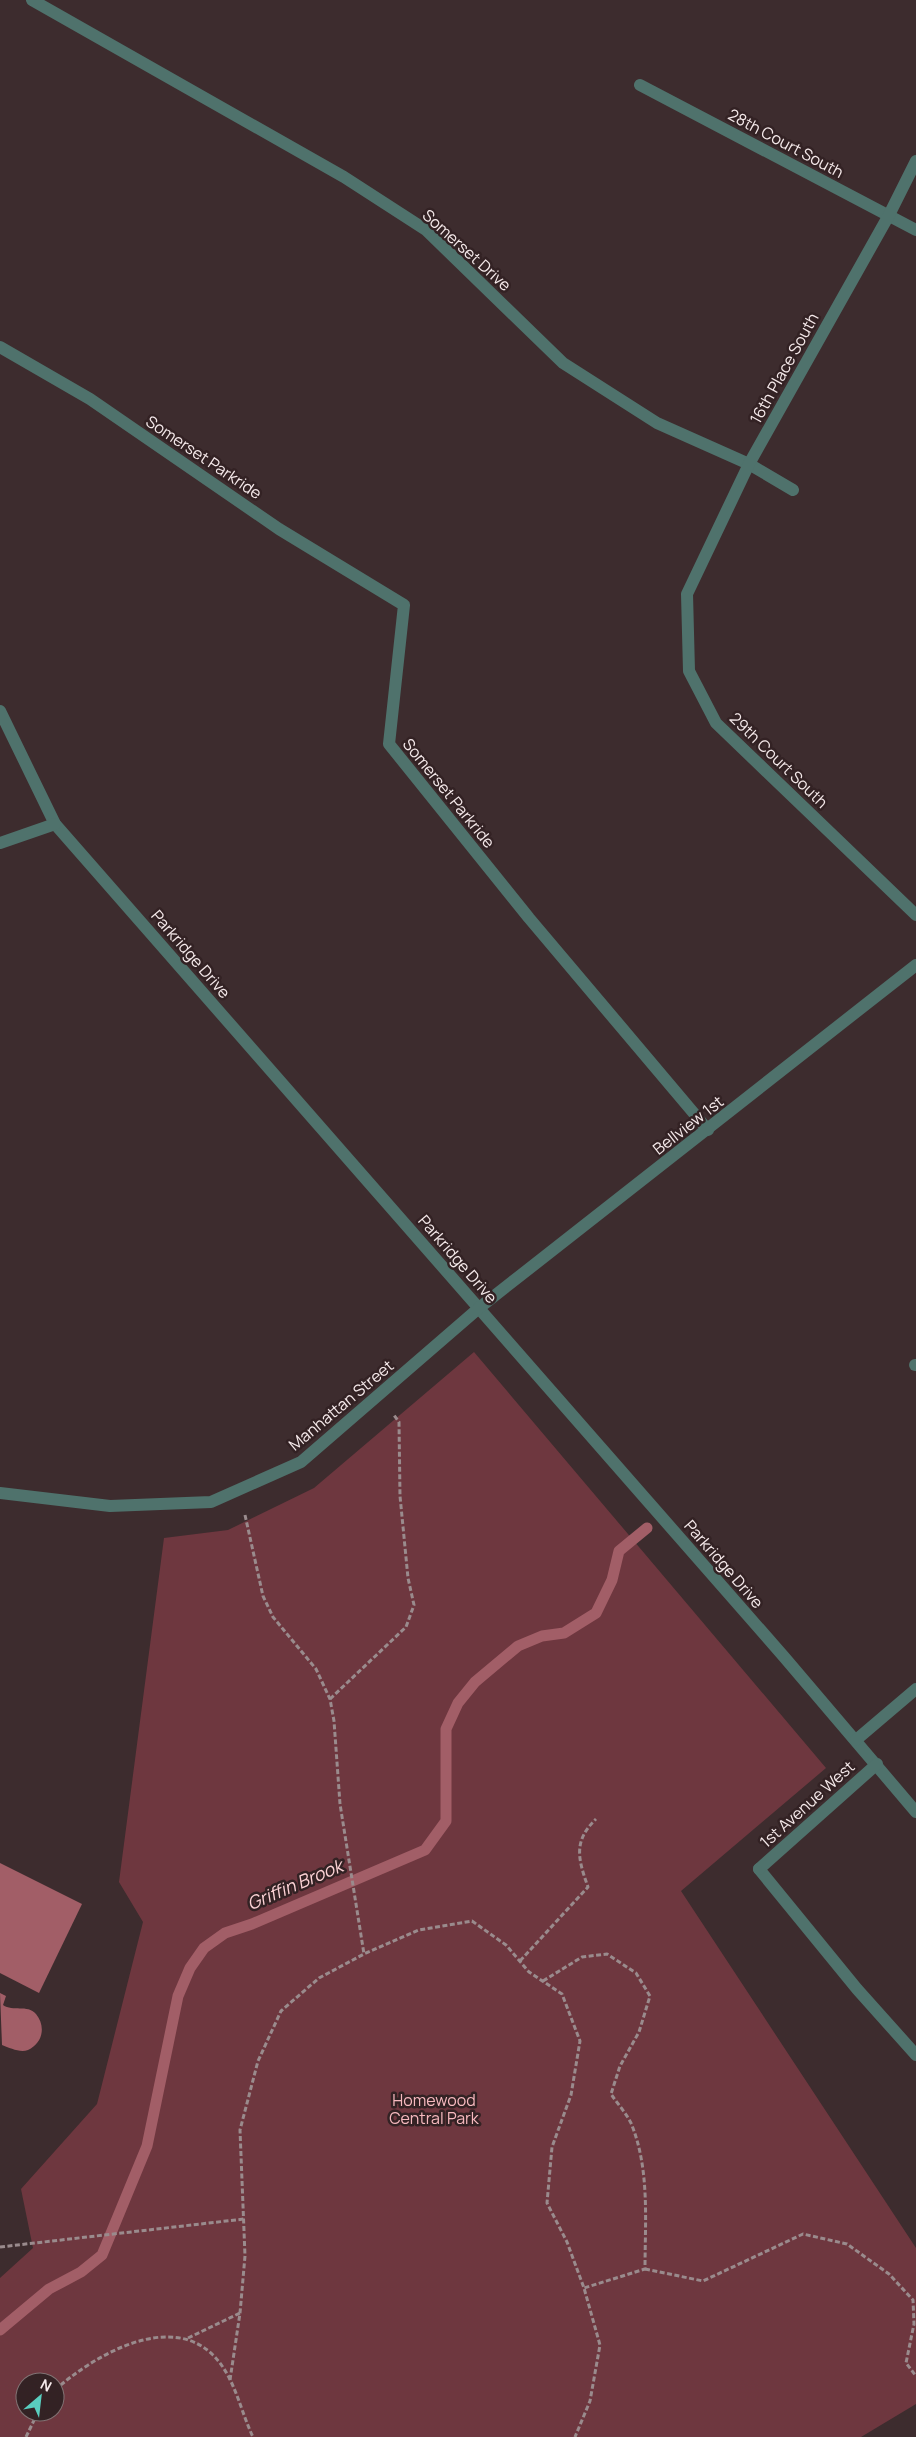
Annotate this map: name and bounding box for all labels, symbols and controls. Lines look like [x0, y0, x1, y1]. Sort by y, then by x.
street label: 28th Court South [724, 103, 848, 183]
street label: Somerset Drive [418, 204, 516, 296]
street label: 16th Place South [744, 309, 824, 427]
street label: Somerset Parkride [142, 410, 266, 504]
street label: 29th Court South [725, 707, 833, 813]
street label: Somerset Parkride [398, 734, 500, 852]
street label: Parkridge Drive [147, 905, 235, 1003]
street label: Bellview 1st [648, 1090, 728, 1160]
street label: Parkridge Drive [414, 1210, 502, 1308]
street label: Manhattan Street [284, 1355, 398, 1455]
street label: Parkridge Drive [680, 1515, 768, 1613]
street label: 1st Avenue West [755, 1756, 859, 1852]
water label: Griffin Brook [243, 1852, 349, 1915]
park label: Homewood Central Park [389, 2089, 480, 2129]
north arrow [15, 2372, 65, 2422]
text: N [37, 2374, 55, 2396]

